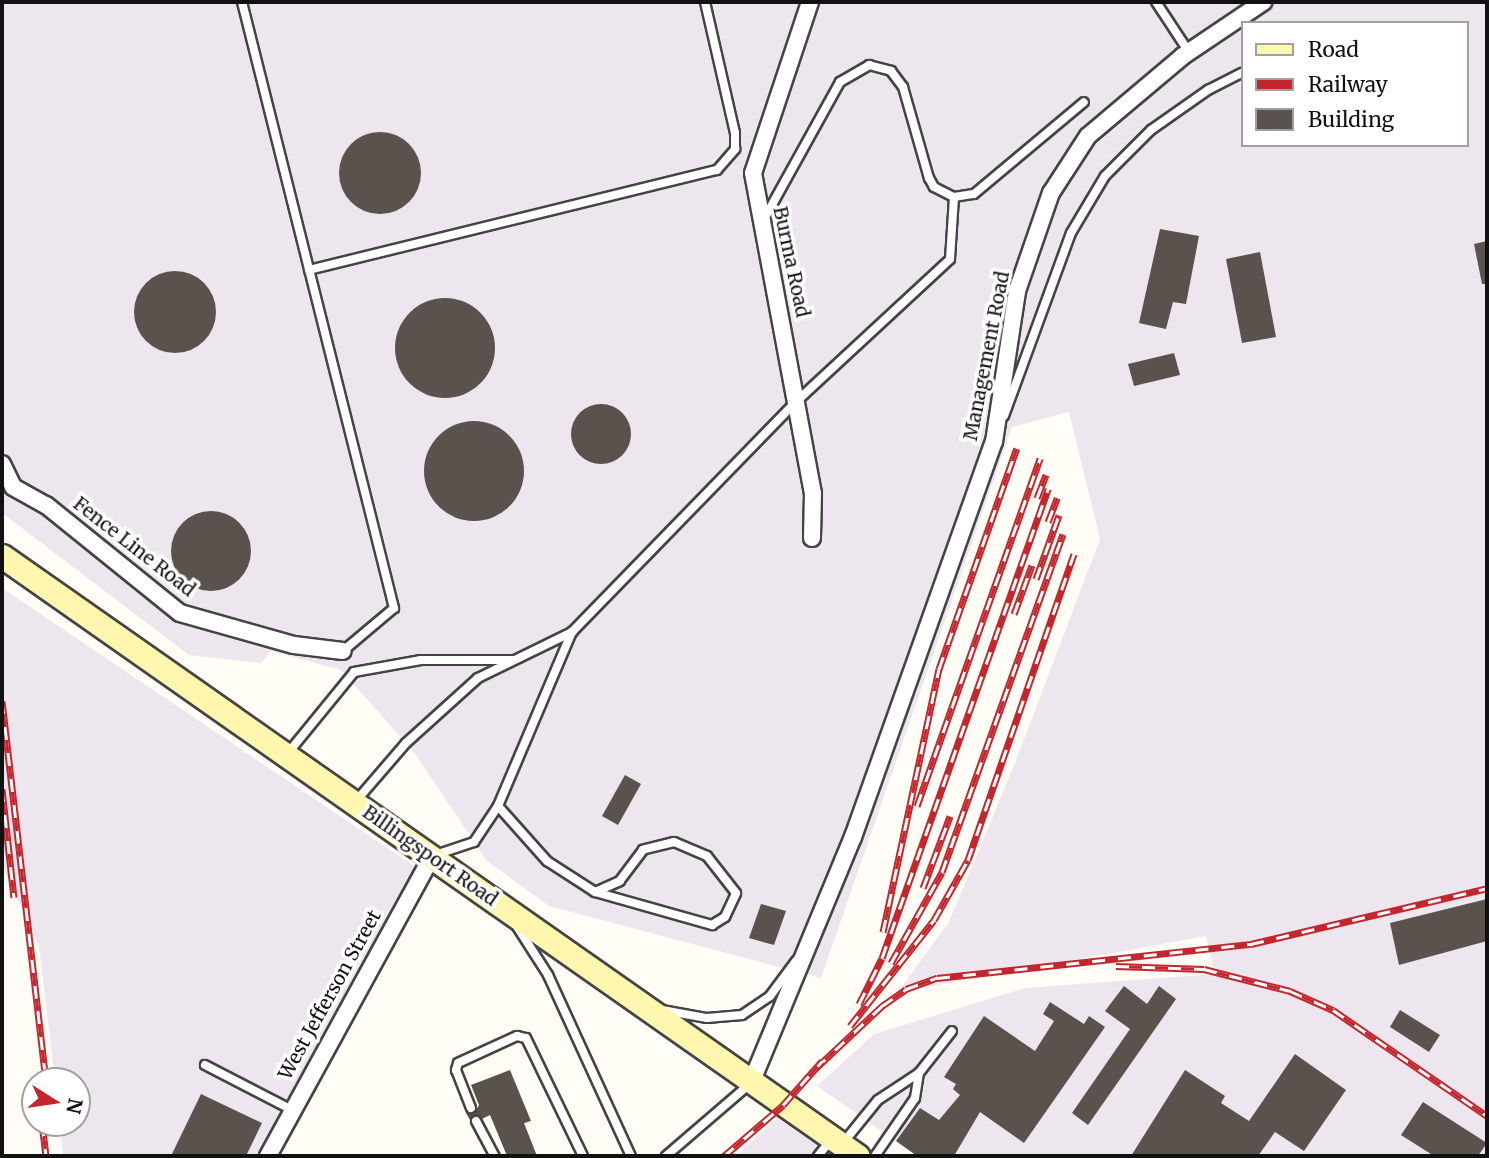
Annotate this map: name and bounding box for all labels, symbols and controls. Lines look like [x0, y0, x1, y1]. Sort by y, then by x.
legend [1240, 21, 1468, 147]
text: Road [1308, 36, 1359, 63]
text: Railway [1308, 71, 1388, 98]
text: Building [1308, 106, 1394, 133]
street label: Burma Road [768, 204, 814, 320]
street label: Management Road [959, 269, 1015, 443]
street label: Fence Line Road [69, 492, 199, 602]
street label: Billingsport Road [358, 801, 502, 911]
street label: West Jefferson Street [274, 906, 386, 1084]
north arrow [21, 1067, 91, 1137]
text: N [61, 1096, 88, 1116]

